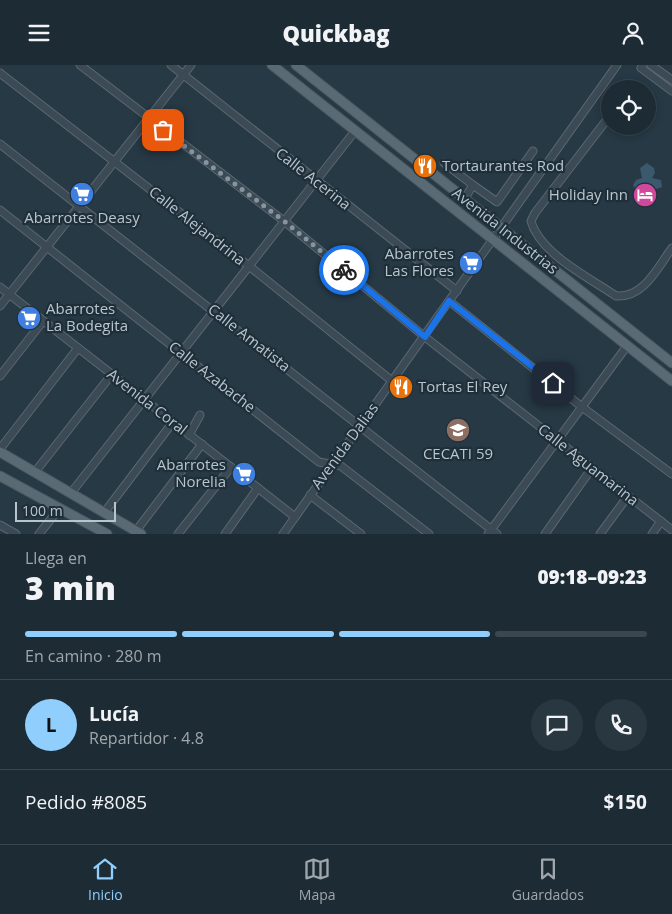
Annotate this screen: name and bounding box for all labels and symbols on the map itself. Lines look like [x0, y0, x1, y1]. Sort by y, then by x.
pin [142, 109, 184, 151]
street label: Calle Acerina [272, 143, 355, 214]
restaurant icon: Tortaurantes Rod [412, 153, 438, 179]
place label: Tortaurantes Rod [442, 155, 564, 175]
supermarket icon: Abarrotes Deasy [69, 181, 95, 207]
street label: Calle Alejandrina [145, 181, 250, 269]
street label: Avenida Industrias [448, 182, 563, 278]
hotel icon: Holiday Inn [632, 182, 658, 208]
place label: Holiday Inn [549, 184, 628, 204]
place label: Abarrotes Deasy [24, 207, 140, 227]
place label: Abarrotes Las Flores [385, 243, 454, 280]
courier [319, 245, 369, 295]
supermarket icon: Abarrotes Las Flores [458, 250, 484, 276]
place label: Abarrotes La Bodegita [46, 298, 128, 335]
street label: Calle Amatista [204, 299, 295, 376]
supermarket icon: Abarrotes La Bodegita [16, 305, 42, 331]
street label: Calle Azabache [165, 336, 260, 416]
pin [532, 362, 574, 404]
street label: Avenida Coral [103, 364, 192, 439]
restaurant icon: Tortas El Rey [388, 374, 414, 400]
place label: Tortas El Rey [418, 376, 508, 396]
street label: Avenida Dalias [306, 398, 382, 493]
school or university icon: CECATI 59 [445, 417, 471, 443]
street label: Calle Aguamarina [534, 419, 643, 510]
place label: CECATI 59 [423, 443, 493, 463]
place label: Abarrotes Norelia [157, 454, 226, 491]
supermarket icon: Abarrotes Norelia [231, 461, 257, 487]
scale bar [15, 499, 116, 522]

